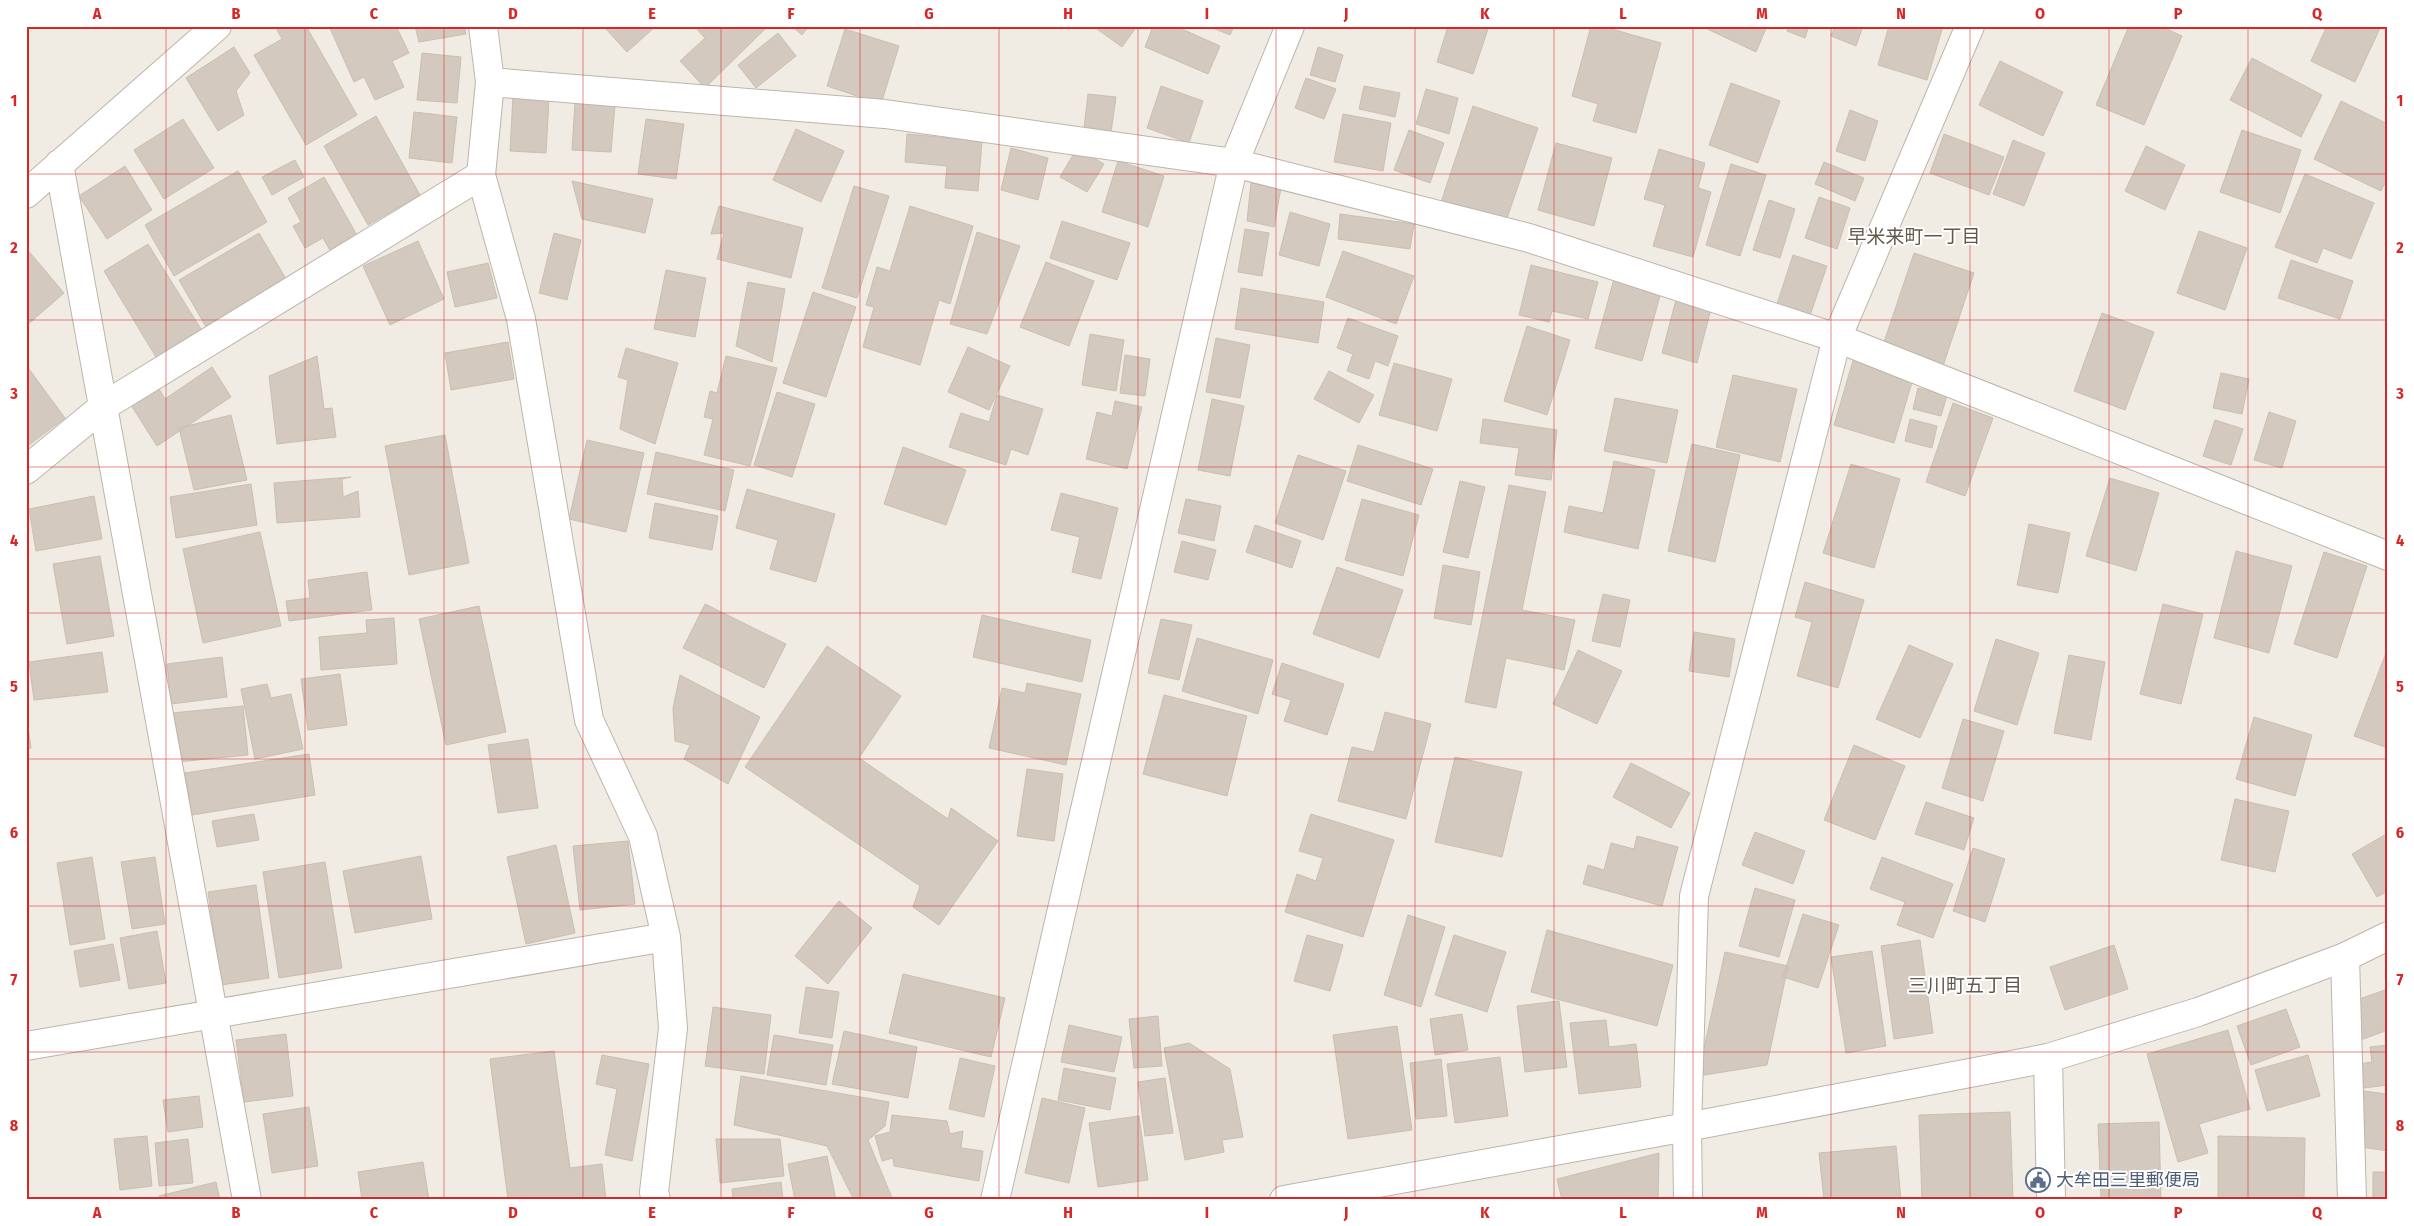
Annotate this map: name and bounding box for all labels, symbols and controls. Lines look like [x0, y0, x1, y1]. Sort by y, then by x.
text: A [92, 4, 102, 23]
text: B [232, 4, 241, 23]
text: C [370, 4, 379, 23]
text: D [508, 4, 518, 23]
text: E [648, 4, 656, 23]
text: F [787, 4, 795, 23]
text: G [924, 4, 934, 23]
text: H [1063, 4, 1073, 23]
text: I [1205, 4, 1209, 23]
text: J [1343, 4, 1348, 23]
text: K [1480, 4, 1490, 23]
text: L [1619, 4, 1627, 23]
text: M [1756, 4, 1768, 23]
text: N [1896, 4, 1906, 23]
text: O [2035, 4, 2045, 23]
text: P [2174, 4, 2183, 23]
text: Q [2312, 4, 2323, 23]
text: 1 [11, 91, 17, 110]
text: 1 [2397, 91, 2403, 110]
district label: 早米来町一丁目 [1847, 225, 1981, 248]
text: 2 [9, 238, 18, 257]
text: 2 [2395, 238, 2404, 257]
text: 3 [9, 384, 18, 403]
text: 3 [2395, 384, 2404, 403]
text: 4 [10, 531, 18, 550]
text: 4 [2396, 531, 2404, 550]
text: 5 [10, 677, 18, 696]
text: 5 [2396, 677, 2404, 696]
text: 6 [10, 823, 18, 842]
text: 6 [2396, 823, 2404, 842]
text: 7 [11, 970, 18, 989]
text: 7 [2397, 970, 2404, 989]
district label: 三川町五丁目 [1908, 974, 2022, 997]
text: 8 [10, 1116, 19, 1135]
text: 8 [2396, 1116, 2405, 1135]
public building icon: 大牟田三里郵便局 [2025, 1167, 2051, 1193]
place label: 大牟田三里郵便局 [2056, 1169, 2200, 1191]
text: A [92, 1203, 102, 1222]
text: B [232, 1203, 241, 1222]
text: C [370, 1203, 379, 1222]
text: D [508, 1203, 518, 1222]
text: E [648, 1203, 656, 1222]
text: F [787, 1203, 795, 1222]
text: G [924, 1203, 934, 1222]
text: H [1063, 1203, 1073, 1222]
text: I [1205, 1203, 1209, 1222]
text: J [1343, 1203, 1348, 1222]
text: K [1480, 1203, 1490, 1222]
text: L [1619, 1203, 1627, 1222]
text: M [1756, 1203, 1768, 1222]
text: N [1896, 1203, 1906, 1222]
text: O [2035, 1203, 2045, 1222]
text: P [2174, 1203, 2183, 1222]
text: Q [2312, 1203, 2323, 1222]

